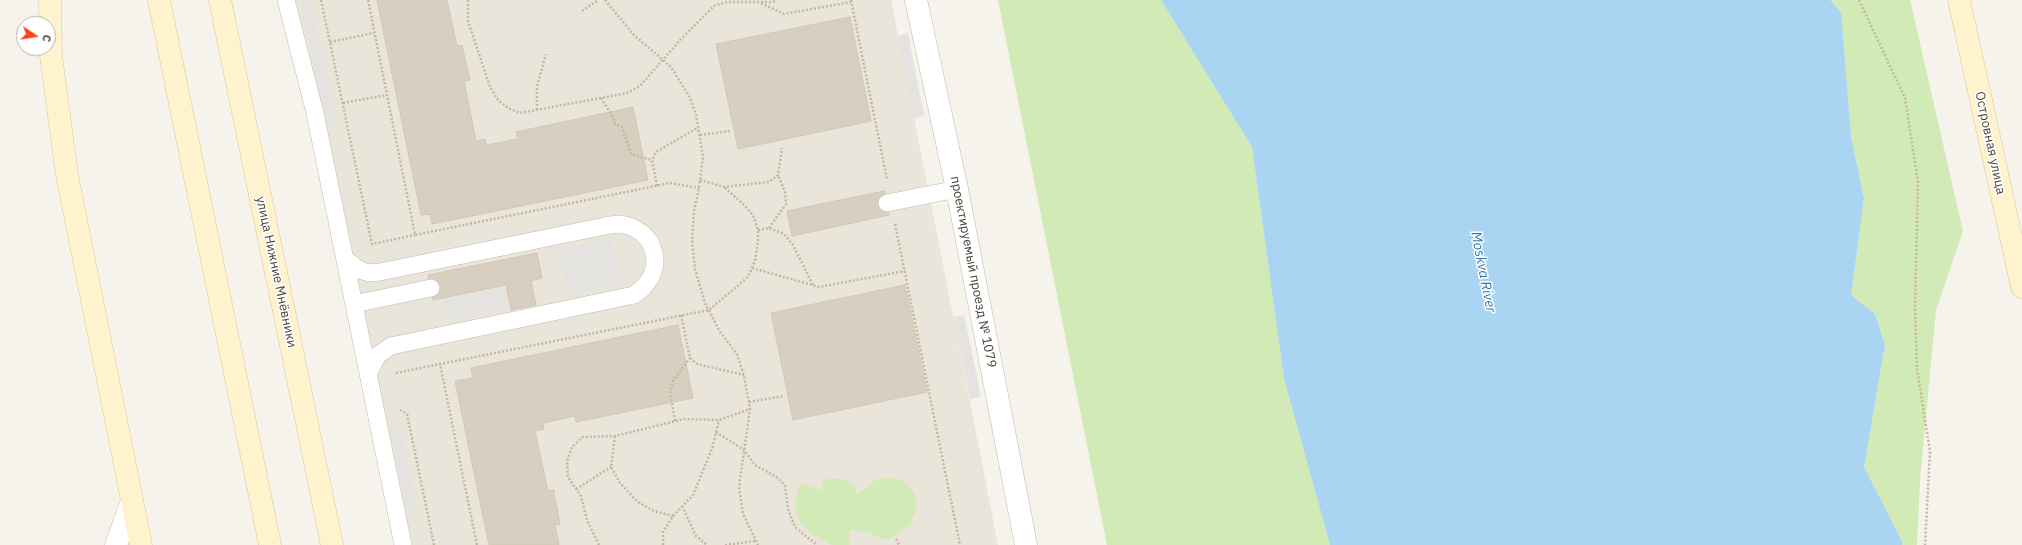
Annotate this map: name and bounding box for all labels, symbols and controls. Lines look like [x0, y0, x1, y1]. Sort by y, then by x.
north arrow [16, 16, 56, 56]
text: С [39, 33, 54, 43]
street label: Островная улица [1971, 90, 2009, 196]
street label: проектируемый проезд № 1079 [947, 175, 999, 369]
street label: улица Нижние Мнёвники [252, 195, 300, 349]
water label: Moskva River [1467, 230, 1499, 314]

